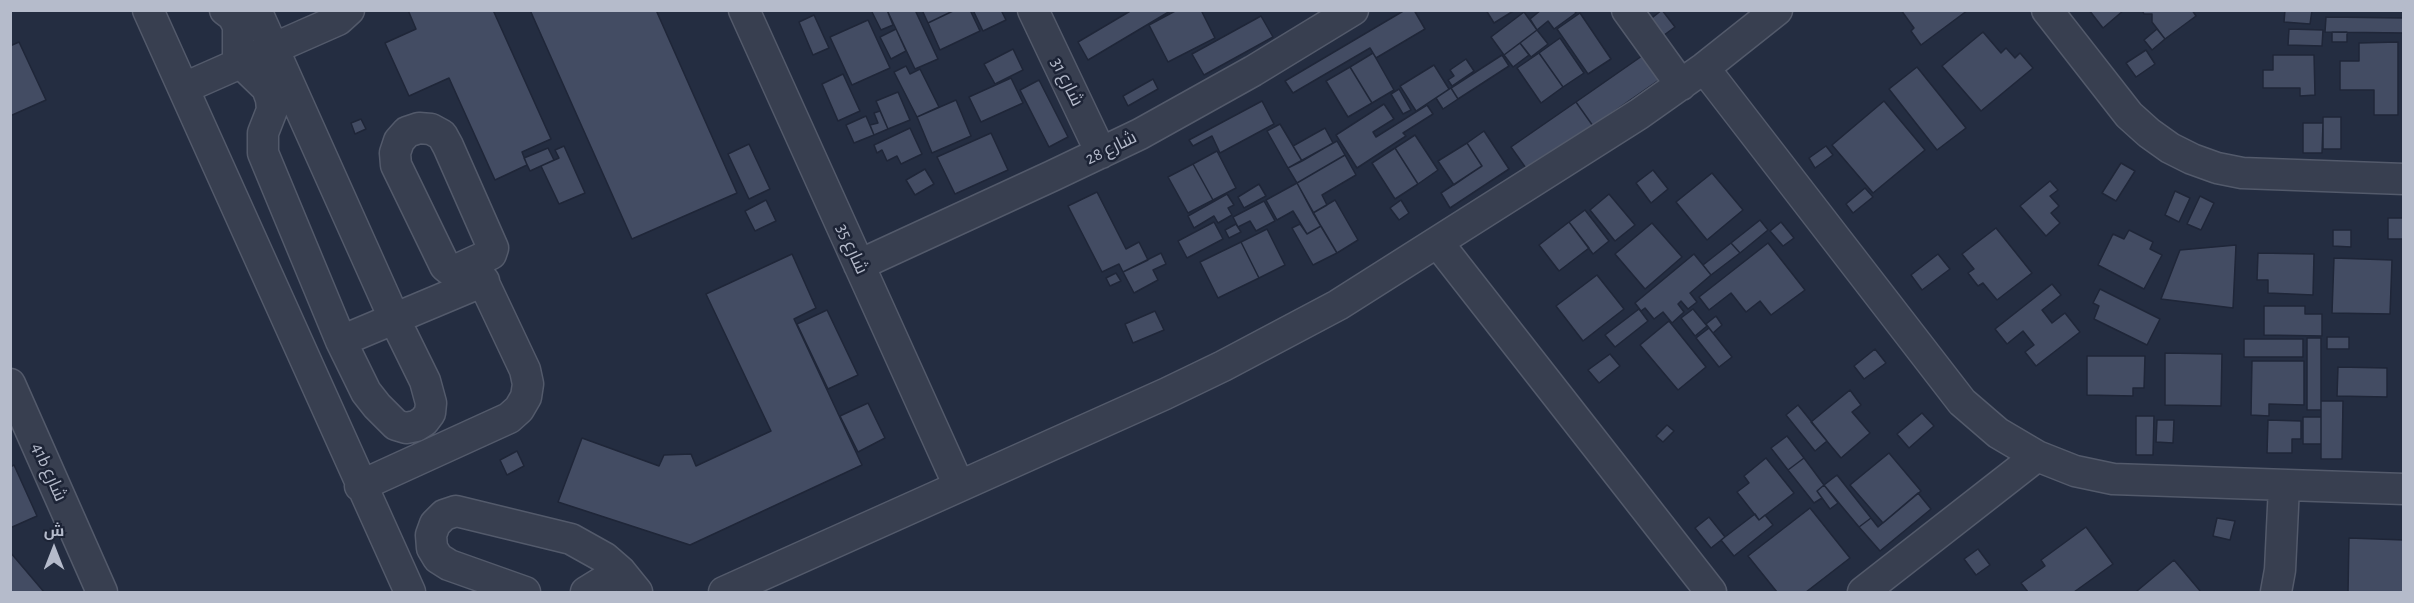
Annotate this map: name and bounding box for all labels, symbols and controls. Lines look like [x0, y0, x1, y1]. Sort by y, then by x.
street label: شارع 31 [1046, 54, 1088, 110]
street label: شارع 28 [1082, 126, 1140, 170]
street label: شارع 35 [831, 221, 873, 277]
street label: 41b شارع [27, 439, 71, 505]
north arrow [24, 519, 84, 579]
text: ش [44, 523, 64, 539]

